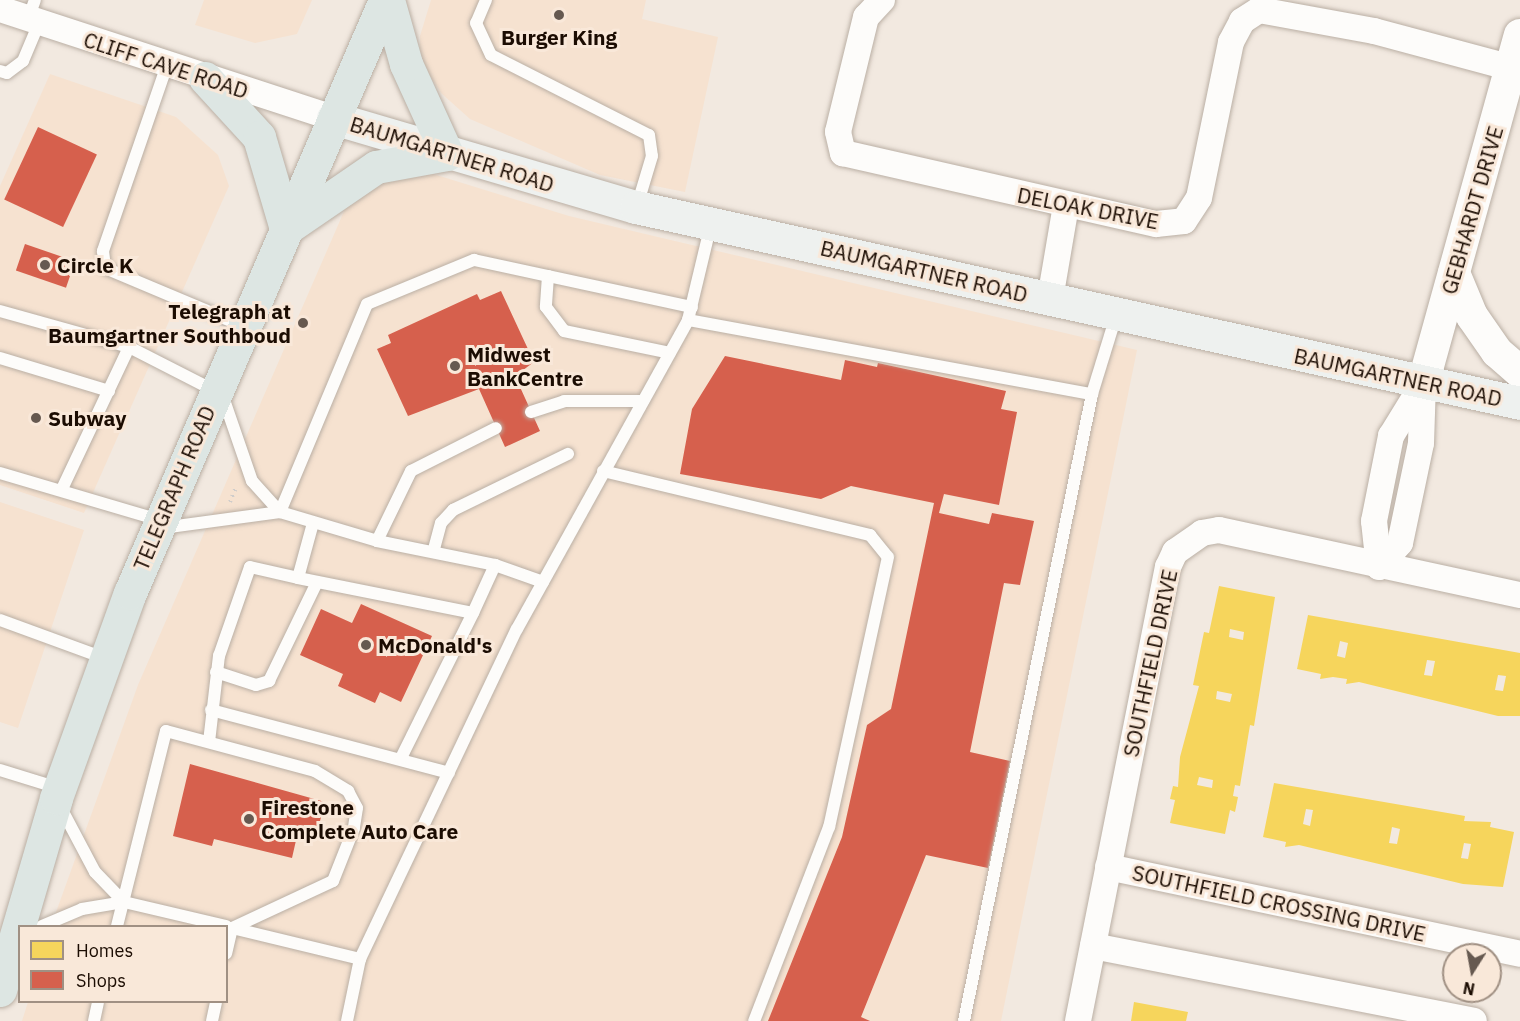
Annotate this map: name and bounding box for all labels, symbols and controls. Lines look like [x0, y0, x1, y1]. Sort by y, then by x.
marker: Burger King [552, 8, 566, 22]
place label: Burger King [501, 24, 617, 50]
street label: CLIFF CAVE ROAD [81, 27, 251, 103]
street label: BAUMGARTNER ROAD [347, 111, 557, 197]
street label: GEBHARDT DRIVE [1436, 123, 1508, 297]
street label: DELOAK DRIVE [1015, 182, 1161, 234]
street label: BAUMGARTNER ROAD [818, 235, 1030, 307]
place label: Circle K [57, 252, 134, 278]
marker: Circle K [38, 258, 52, 272]
place label: Telegraph at Baumgartner Southboud [48, 298, 291, 348]
marker: Telegraph at Baumgartner Southboud [296, 316, 310, 330]
place label: Midwest BankCentre [467, 341, 584, 391]
street label: BAUMGARTNER ROAD [1292, 343, 1504, 411]
marker: Midwest BankCentre [448, 359, 462, 373]
street label: TELEGRAPH ROAD [128, 402, 220, 574]
place label: Subway [48, 405, 127, 431]
marker: Subway [29, 411, 43, 425]
street label: SOUTHFIELD DRIVE [1118, 567, 1182, 759]
place label: McDonald's [378, 632, 492, 658]
marker: McDonald's [359, 638, 373, 652]
place label: Firestone Complete Auto Care [261, 794, 458, 844]
marker: Firestone Complete Auto Care [242, 812, 256, 826]
street label: SOUTHFIELD CROSSING DRIVE [1130, 860, 1428, 946]
legend [18, 925, 228, 1003]
text: Homes [76, 939, 133, 962]
north arrow [1442, 943, 1502, 1003]
text: Shops [76, 969, 126, 992]
text: N [1461, 978, 1477, 1000]

